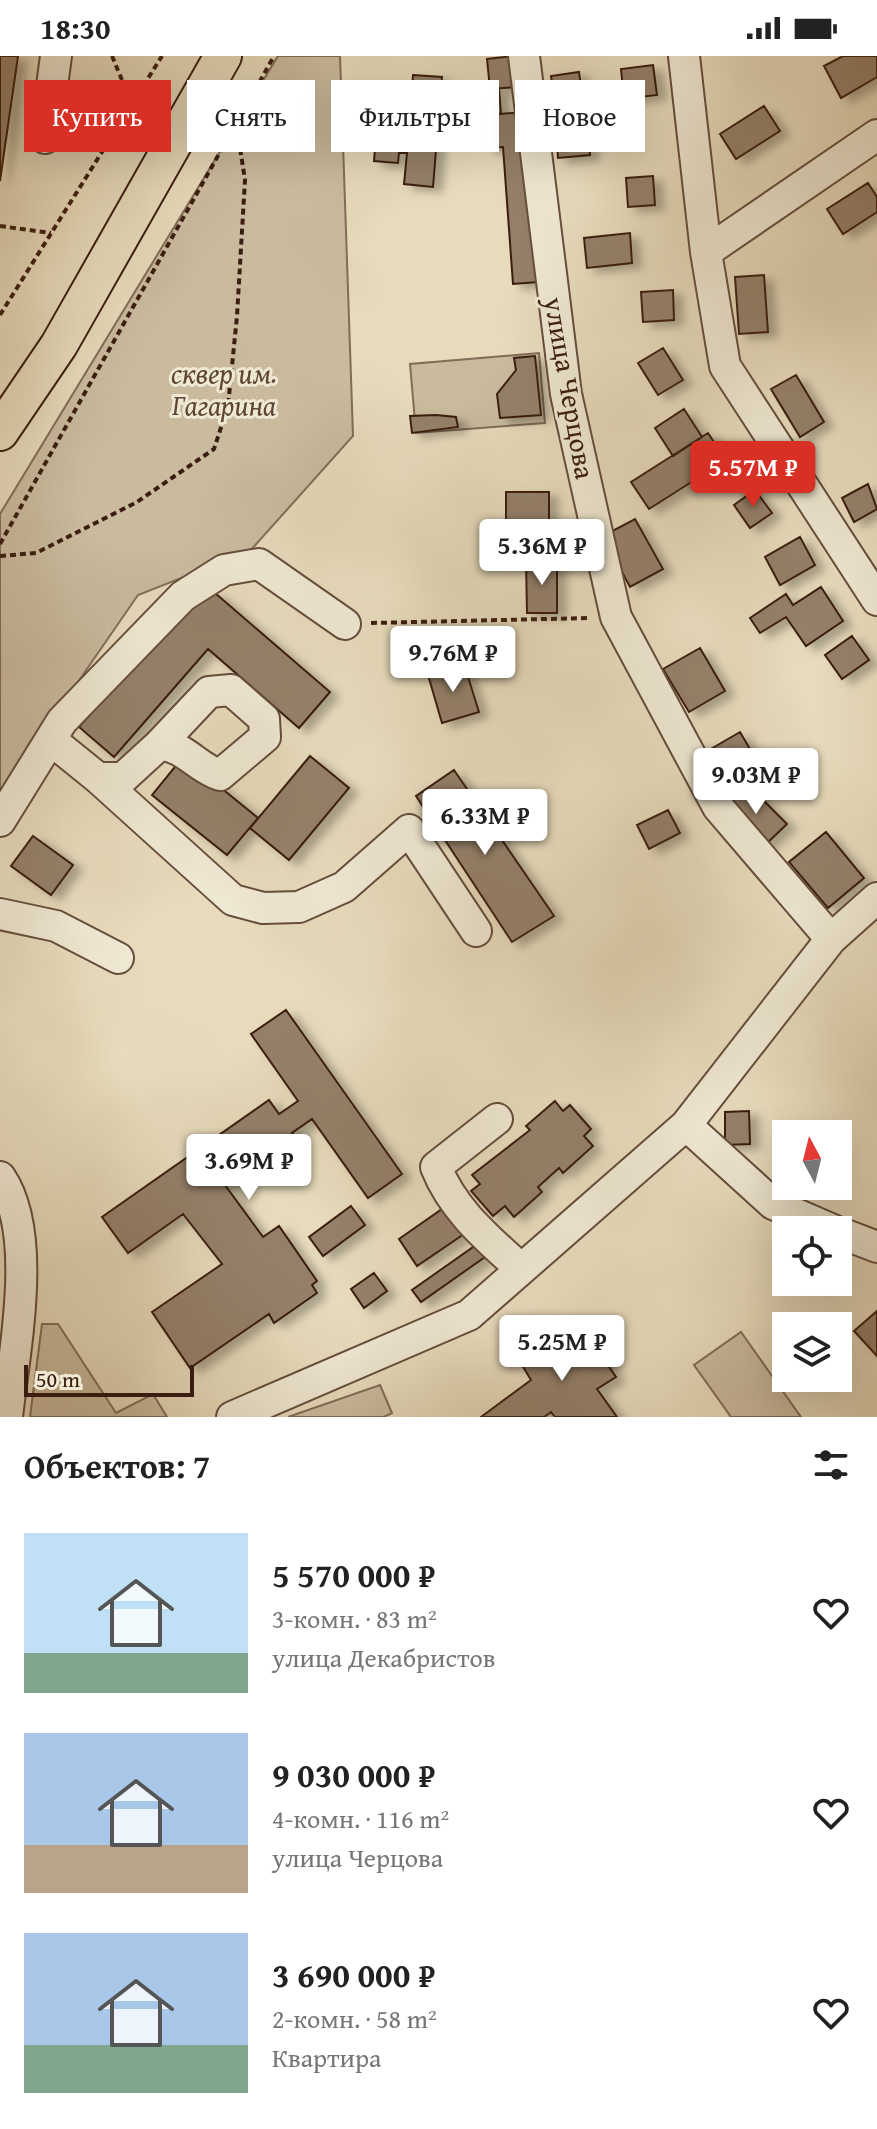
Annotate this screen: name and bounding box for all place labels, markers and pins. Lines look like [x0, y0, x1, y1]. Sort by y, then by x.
pin: 5.57M ₽ [679, 441, 827, 509]
pin: 5.36M ₽ [468, 519, 616, 587]
pin: 9.76M ₽ [379, 626, 527, 694]
pin: 9.03M ₽ [682, 748, 830, 816]
pin: 6.33M ₽ [411, 789, 559, 857]
pin: 3.69M ₽ [175, 1134, 323, 1202]
pin: 5.25M ₽ [488, 1315, 636, 1383]

